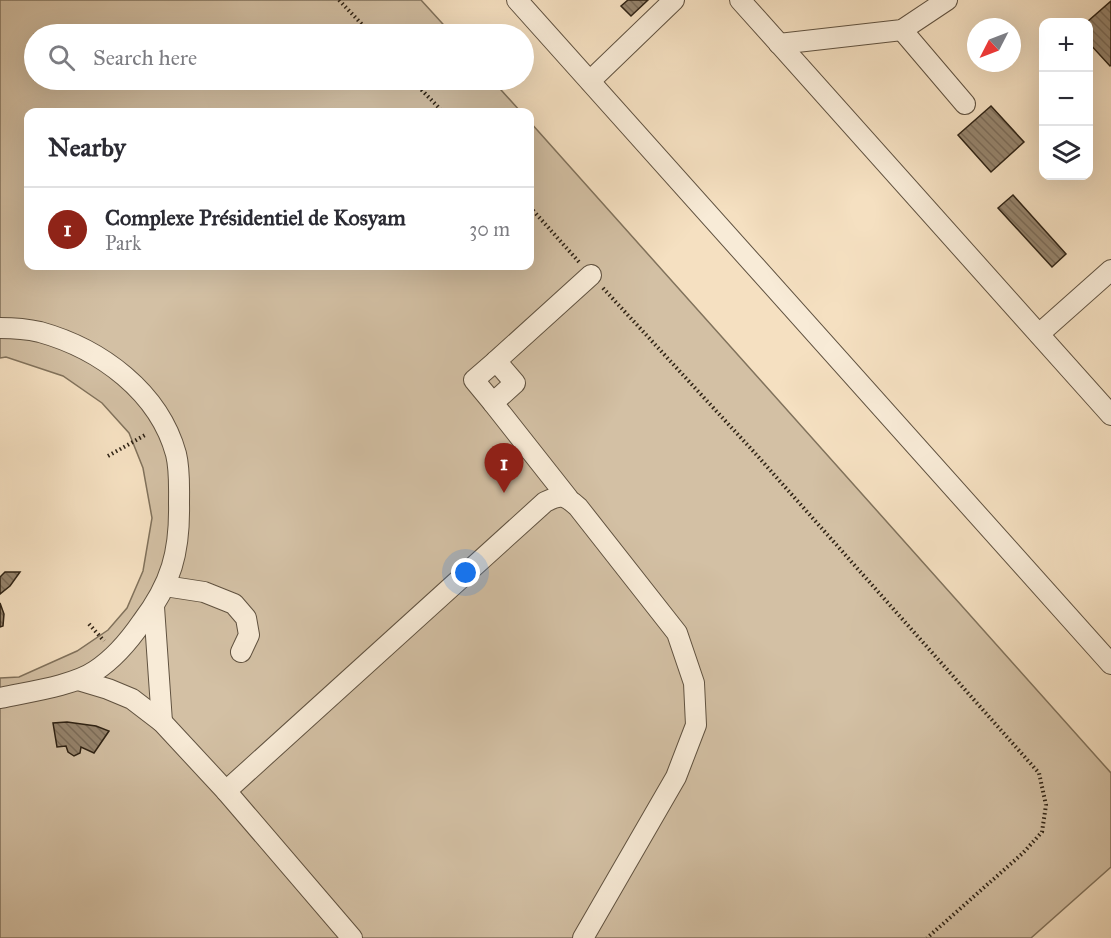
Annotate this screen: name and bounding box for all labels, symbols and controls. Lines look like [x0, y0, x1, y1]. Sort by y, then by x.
north arrow [967, 18, 1021, 72]
map controls [1039, 18, 1093, 180]
button: + [1039, 18, 1093, 72]
search box [24, 24, 534, 90]
icon: search [45, 41, 78, 74]
text: Search here [93, 44, 197, 71]
button: − [1039, 72, 1093, 126]
button: layers [1039, 126, 1093, 180]
text: Nearby [48, 131, 126, 163]
text: Complexe Présidentiel de Kosyam [105, 204, 406, 231]
text: 1 [64, 217, 71, 241]
text: 30 m [469, 217, 510, 241]
text: Park [105, 231, 141, 255]
pin: 1 [484, 444, 524, 493]
your location [451, 558, 480, 587]

